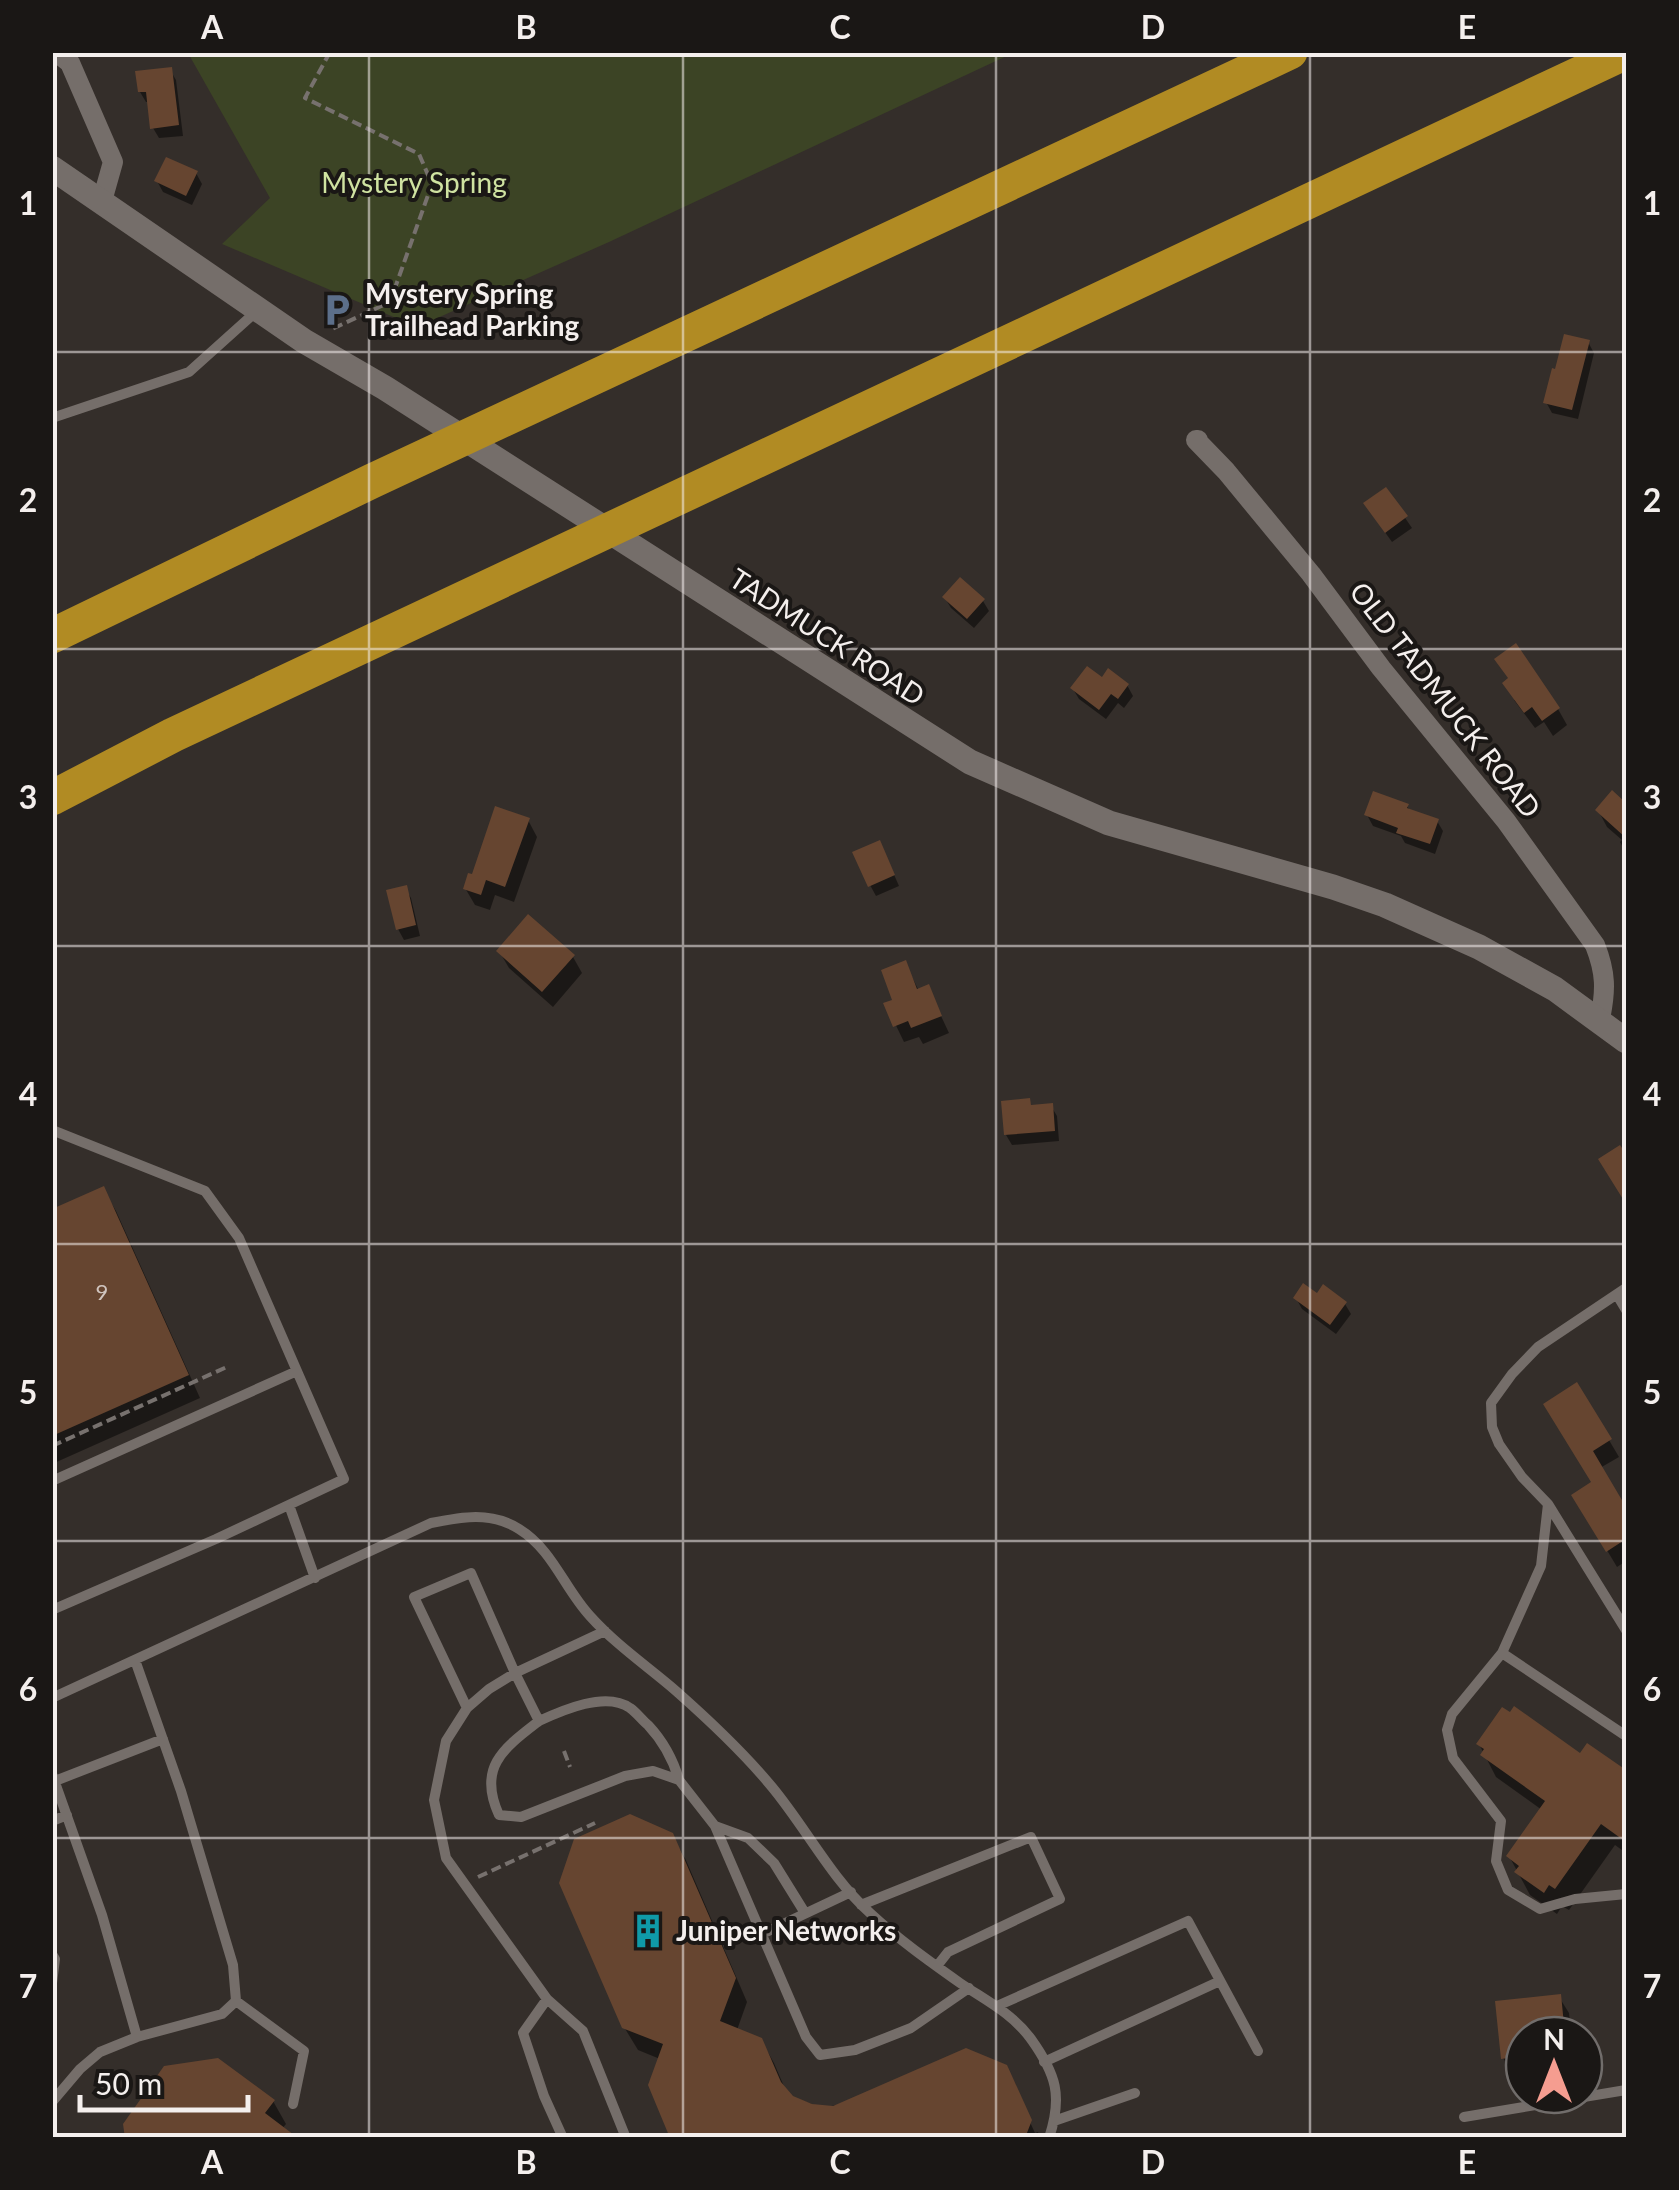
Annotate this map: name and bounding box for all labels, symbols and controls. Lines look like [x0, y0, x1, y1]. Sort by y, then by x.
text: A [200, 7, 224, 46]
text: B [515, 7, 537, 46]
text: C [829, 7, 851, 46]
text: D [1141, 7, 1165, 46]
text: E [1458, 7, 1476, 46]
park label: Mystery Spring [321, 165, 507, 199]
text: 1 [19, 183, 37, 222]
text: 1 [1643, 183, 1661, 222]
place label: Mystery Spring Trailhead Parking [365, 276, 580, 342]
parking icon: Mystery Spring Trailhead Parking [318, 291, 356, 329]
text: 2 [19, 480, 37, 519]
text: 2 [1643, 480, 1661, 519]
street label: TADMUCK ROAD [724, 561, 931, 712]
street label: OLD TADMUCK ROAD [1343, 575, 1548, 824]
text: 3 [19, 777, 37, 816]
text: 3 [1643, 777, 1661, 816]
text: 4 [19, 1074, 37, 1113]
text: 4 [1643, 1074, 1661, 1113]
house number: 9 [96, 1278, 108, 1305]
text: 5 [19, 1372, 37, 1411]
text: 5 [1643, 1372, 1661, 1411]
text: 6 [19, 1669, 37, 1708]
text: 6 [1643, 1669, 1661, 1708]
building icon: Juniper Networks [629, 1912, 667, 1950]
place label: Juniper Networks [676, 1913, 896, 1947]
text: 7 [19, 1966, 37, 2005]
text: 7 [1643, 1966, 1661, 2005]
north arrow [1504, 2015, 1604, 2115]
text: N [1543, 2022, 1565, 2056]
scale bar [80, 2050, 248, 2112]
text: 50 m [95, 2065, 162, 2101]
text: A [200, 2142, 224, 2181]
text: B [515, 2142, 537, 2181]
text: C [829, 2142, 851, 2181]
text: D [1141, 2142, 1165, 2181]
text: E [1458, 2142, 1476, 2181]

